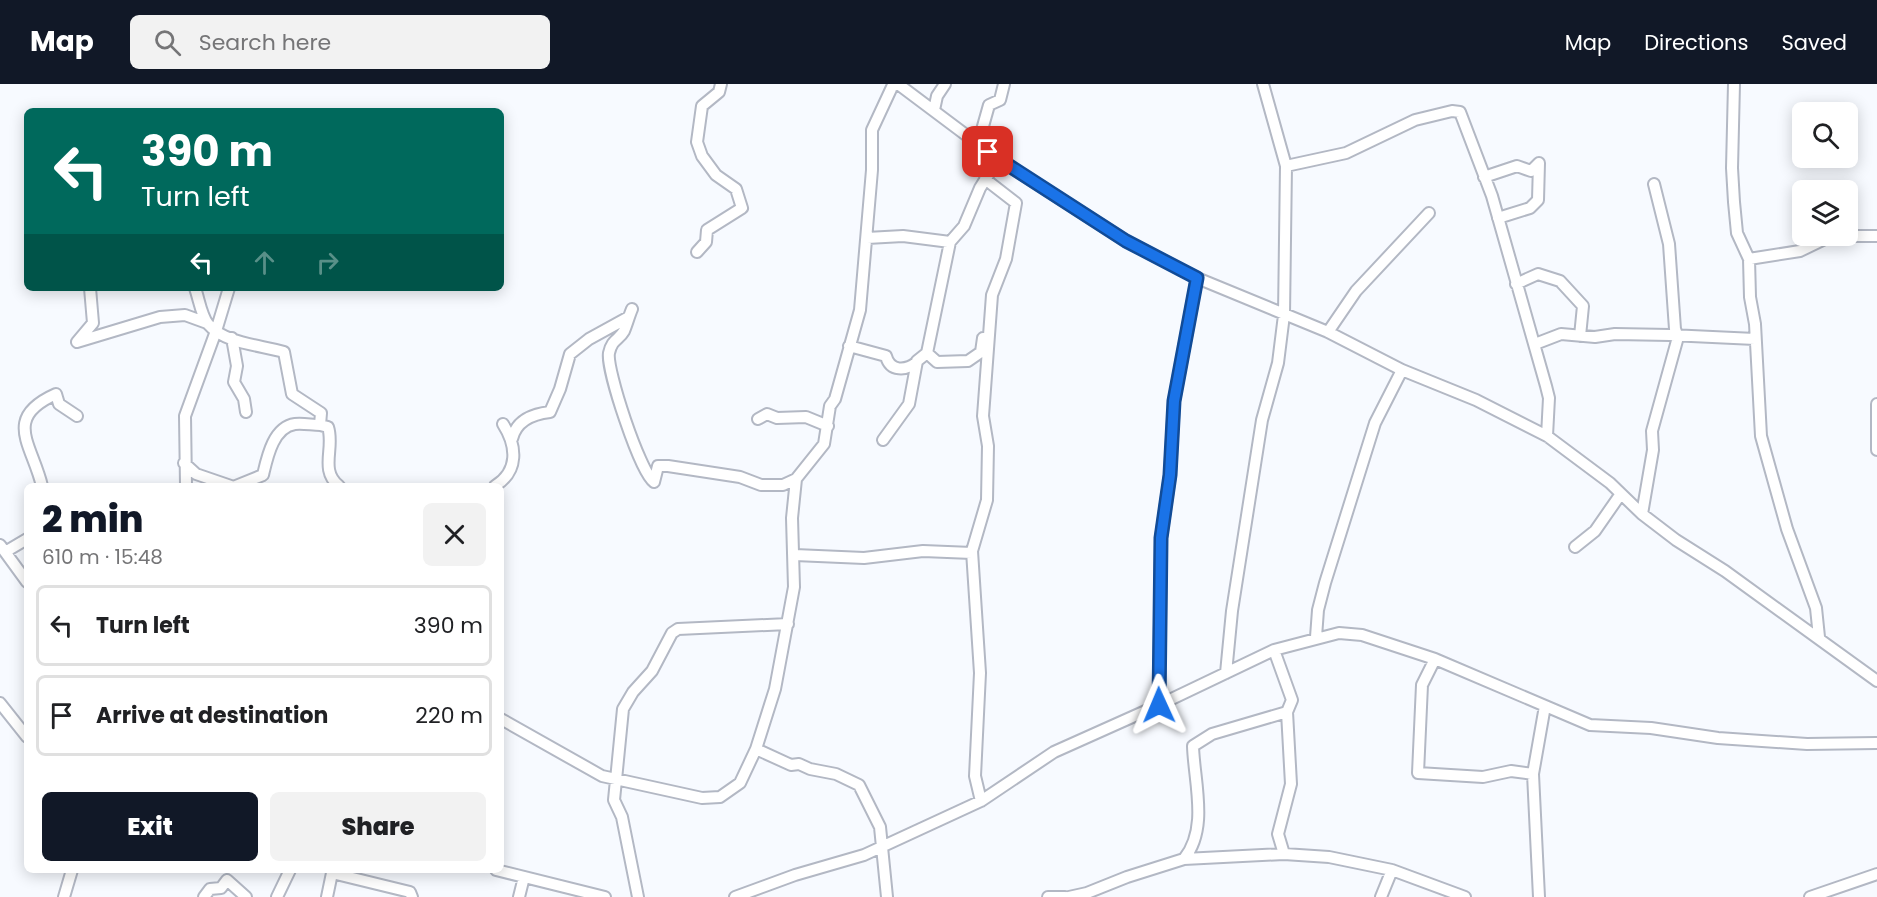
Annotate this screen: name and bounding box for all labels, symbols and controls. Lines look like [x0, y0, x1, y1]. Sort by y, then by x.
search box [130, 15, 550, 69]
text: Map [30, 22, 94, 61]
icon: search [151, 26, 184, 59]
text: Search here [199, 27, 331, 58]
text: Map [1565, 28, 1611, 57]
text: Directions [1644, 28, 1748, 57]
text: Saved [1781, 28, 1847, 57]
map controls [1792, 102, 1858, 246]
button: search [1792, 102, 1858, 168]
text: 390 m [141, 122, 273, 181]
pin [962, 126, 1013, 177]
icon: left [42, 132, 120, 210]
icon: arrive [971, 135, 1004, 168]
text: Turn left [141, 178, 250, 215]
button: layers [1792, 180, 1858, 246]
icon: left [185, 246, 218, 279]
icon: ahead [248, 246, 281, 279]
icon: right [311, 246, 344, 279]
text: 2 min [42, 494, 144, 545]
button: close [423, 503, 486, 566]
text: 610 m · 15:48 [42, 543, 163, 571]
icon: left [45, 609, 78, 642]
text: Turn left [96, 610, 190, 641]
text: 390 m [414, 610, 483, 641]
position arrow [1127, 673, 1191, 737]
icon: arrive [45, 699, 78, 732]
text: Arrive at destination [96, 700, 328, 731]
text: 220 m [415, 700, 483, 731]
button: Exit [42, 792, 258, 861]
button: Share [270, 792, 486, 861]

